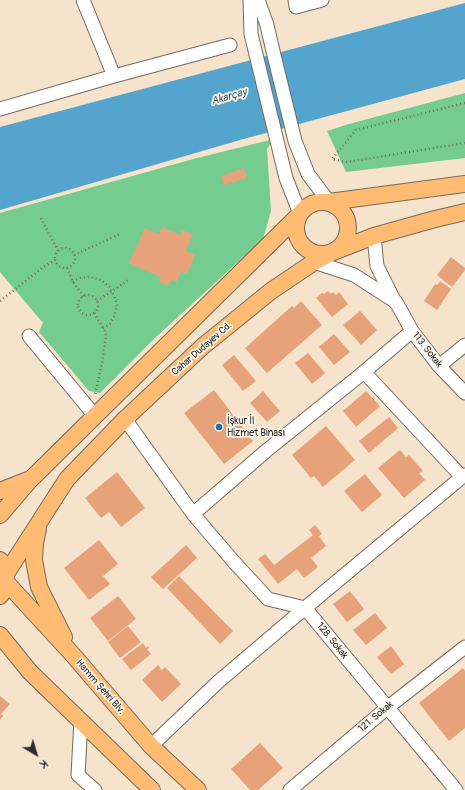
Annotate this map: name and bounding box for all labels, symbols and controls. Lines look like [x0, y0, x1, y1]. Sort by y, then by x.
water label: Akarçay [210, 86, 248, 108]
street label: Cahar Dudayev Cd. [170, 320, 234, 378]
street label: 113. Sokak [409, 330, 445, 370]
place label: İşkur İl Hizmet Binası [227, 415, 285, 438]
marker: İşkur İl Hizmet Binası [214, 422, 224, 432]
street label: 128. Sokak [314, 620, 350, 662]
street label: Hamm Şehri Blv. [73, 657, 127, 717]
street label: 121. Sokak [356, 699, 396, 735]
north arrow [16, 734, 56, 774]
text: K [37, 757, 50, 771]

